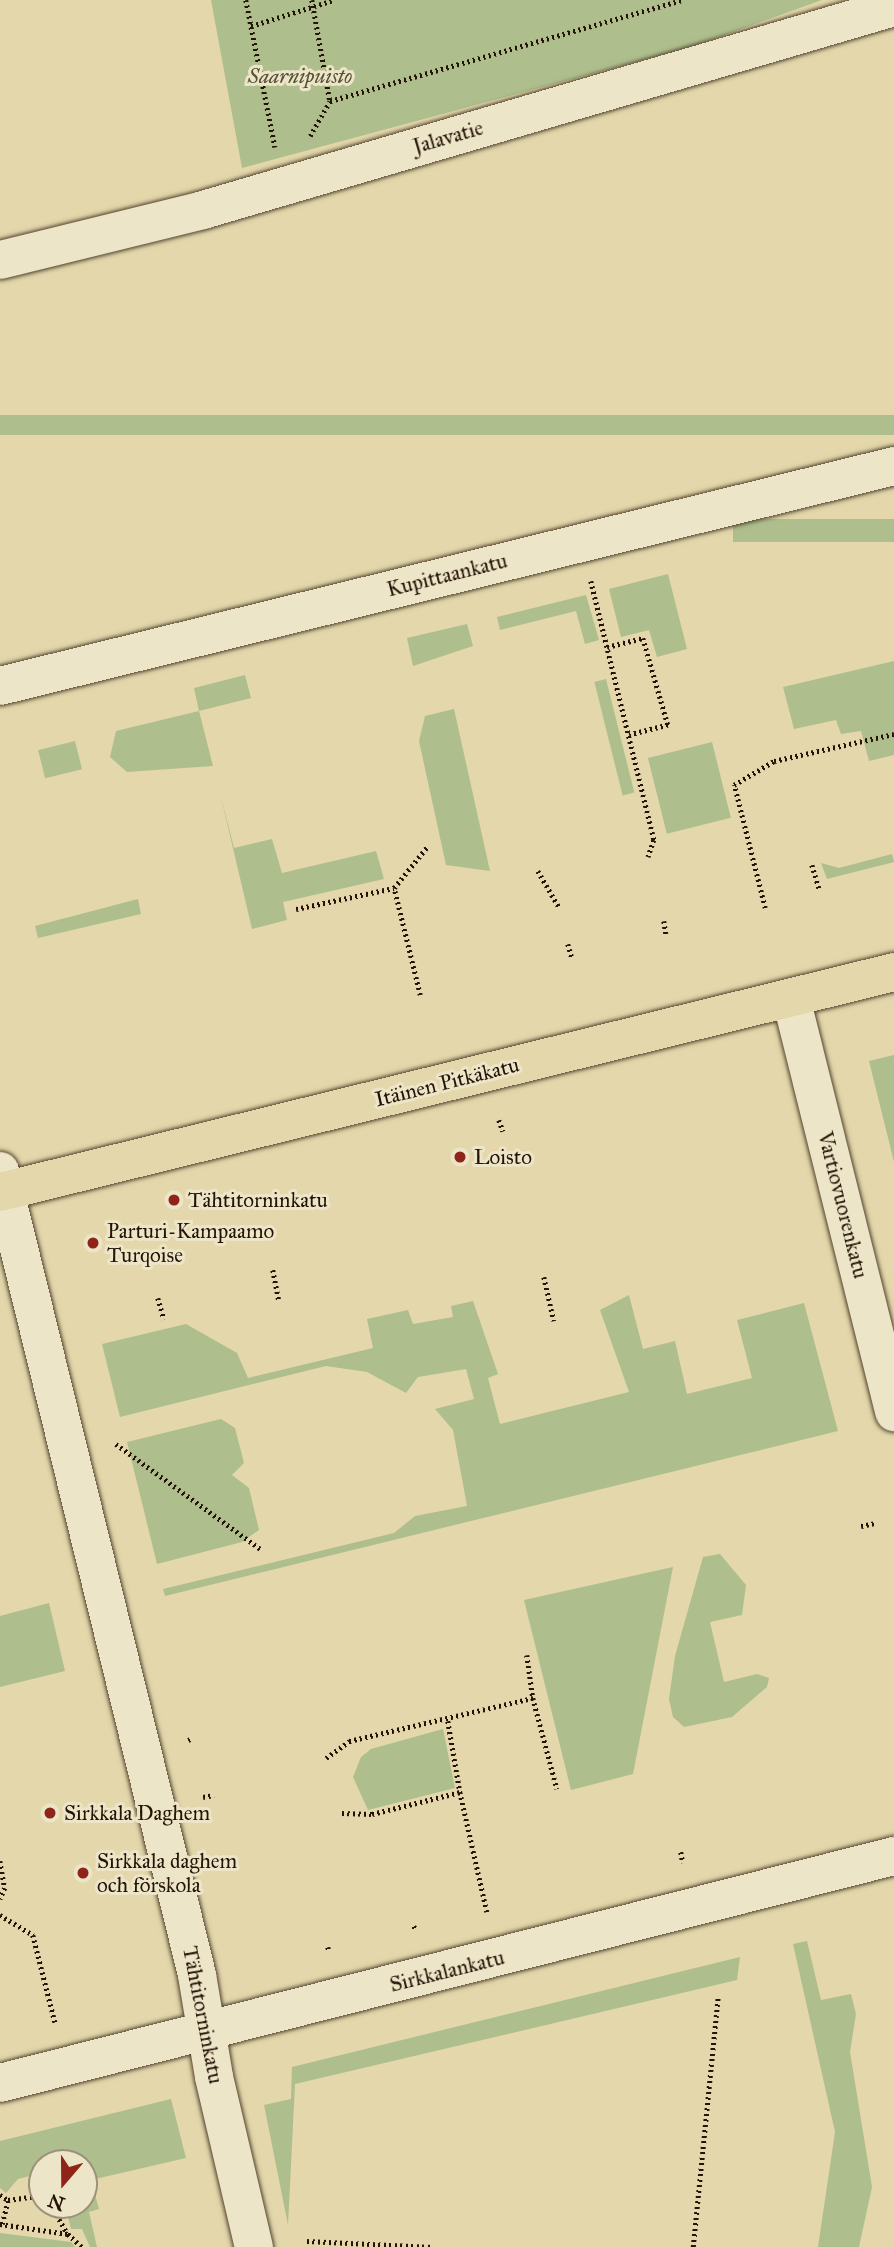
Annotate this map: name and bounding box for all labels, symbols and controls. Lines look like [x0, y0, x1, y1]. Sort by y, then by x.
park label: Saarnipuisto [248, 63, 352, 89]
street label: Jalavatie [410, 115, 486, 159]
street label: Kupittaankatu [384, 548, 510, 602]
street label: Itäinen Pitkäkatu [372, 1052, 522, 1112]
street label: Vartiovuorenkatu [813, 1129, 873, 1281]
place label: Loisto [474, 1144, 532, 1170]
marker: Loisto [452, 1149, 468, 1165]
place label: Tähtitorninkatu [188, 1187, 328, 1213]
marker: Tähtitorninkatu [166, 1192, 182, 1208]
place label: Parturi-Kampaamo Turqoise [107, 1218, 274, 1268]
marker: Parturi-Kampaamo Turqoise [85, 1235, 101, 1251]
place label: Sirkkala Daghem [64, 1800, 210, 1826]
marker: Sirkkala Daghem [42, 1805, 58, 1821]
place label: Sirkkala daghem och förskola [97, 1848, 237, 1898]
marker: Sirkkala daghem och förskola [75, 1865, 91, 1881]
street label: Tähtitorninkatu [177, 1944, 229, 2086]
street label: Sirkkalankatu [387, 1945, 507, 1997]
north arrow [28, 2149, 98, 2219]
text: N [45, 2189, 68, 2216]

